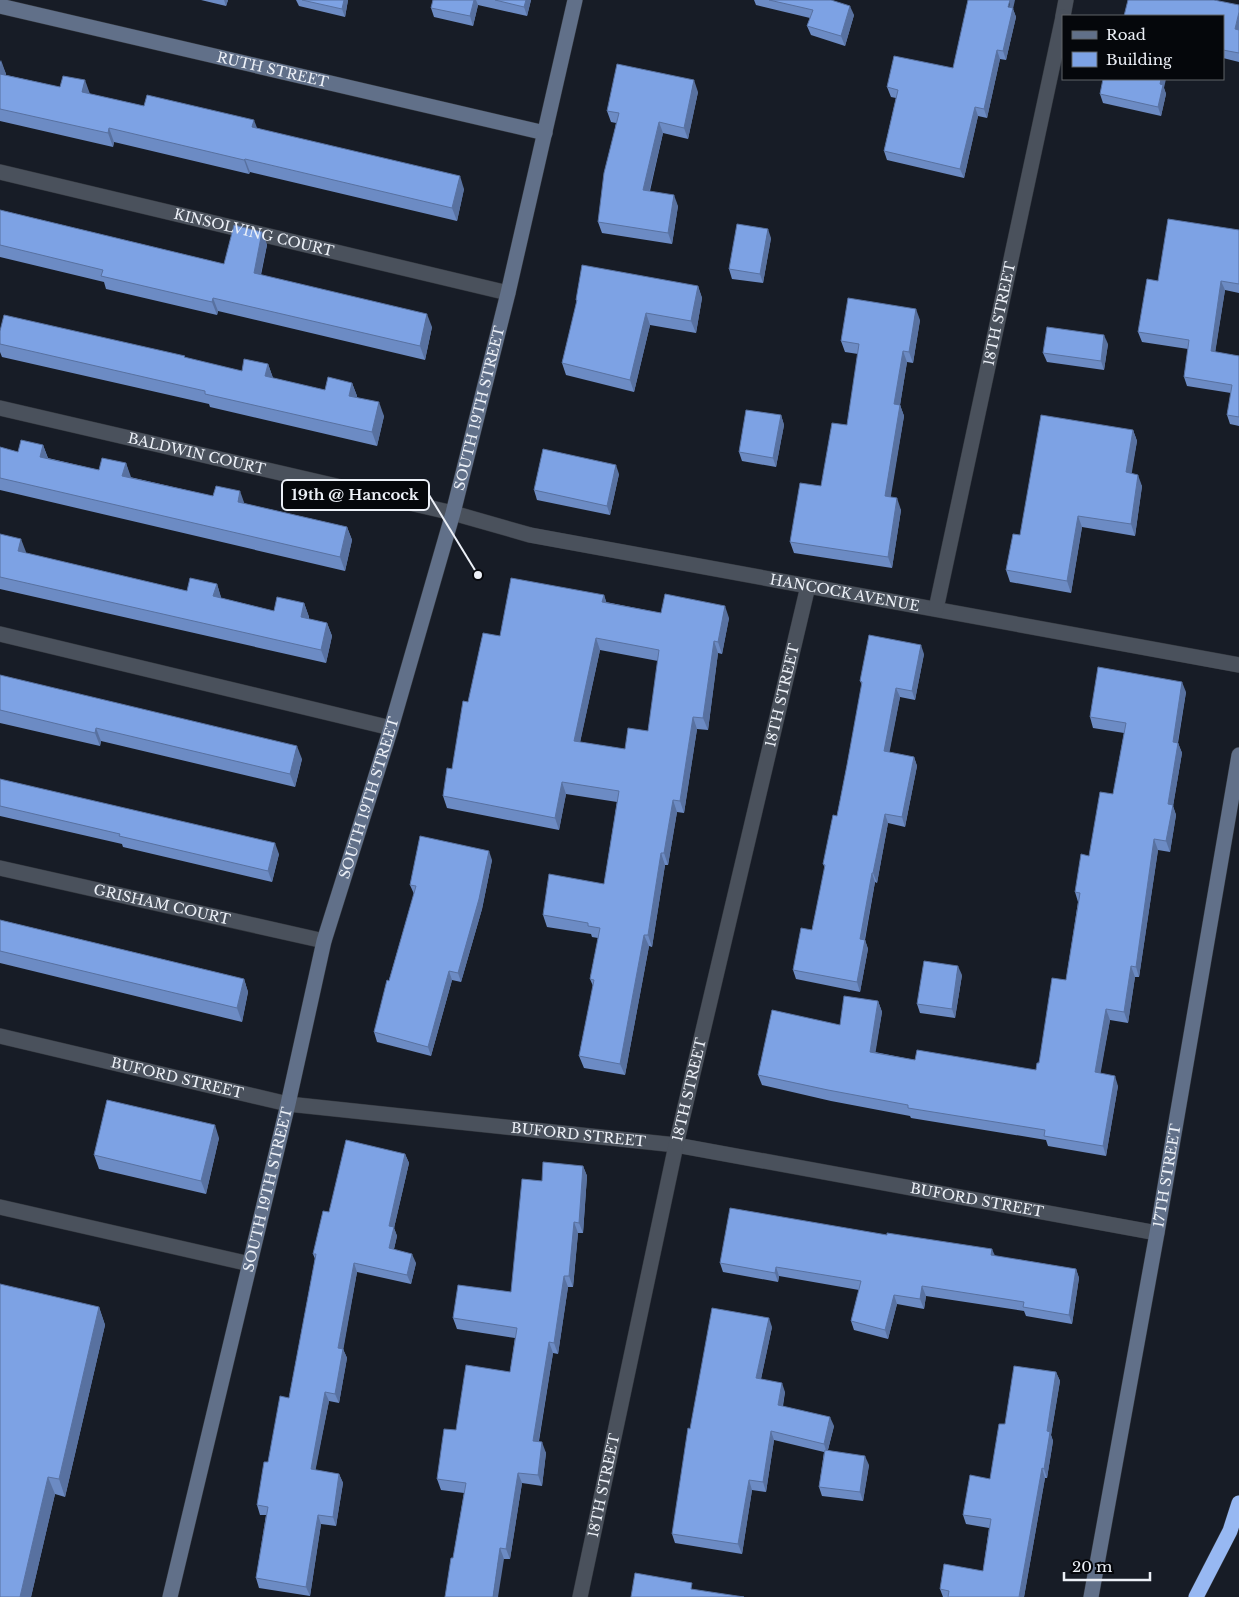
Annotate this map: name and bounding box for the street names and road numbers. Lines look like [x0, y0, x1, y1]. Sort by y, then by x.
street label: RUTH STREET [215, 48, 330, 91]
street label: KINSOLVING COURT [172, 205, 336, 260]
street label: 18TH STREET [979, 260, 1019, 367]
street label: SOUTH 19TH STREET [450, 324, 508, 492]
street label: BALDWIN COURT [126, 429, 267, 478]
street label: HANCOCK AVENUE [768, 570, 921, 615]
street label: 18TH STREET [761, 642, 803, 749]
street label: SOUTH 19TH STREET [335, 715, 403, 881]
street label: GRISHAM COURT [92, 880, 232, 929]
street label: 18TH STREET [668, 1036, 710, 1143]
street label: BUFORD STREET [109, 1054, 245, 1102]
street label: SOUTH 19TH STREET [239, 1105, 296, 1274]
street label: BUFORD STREET [510, 1119, 647, 1151]
street label: 17TH STREET [1149, 1123, 1185, 1229]
street label: BUFORD STREET [909, 1179, 1045, 1221]
street label: 18TH STREET [584, 1432, 623, 1539]

